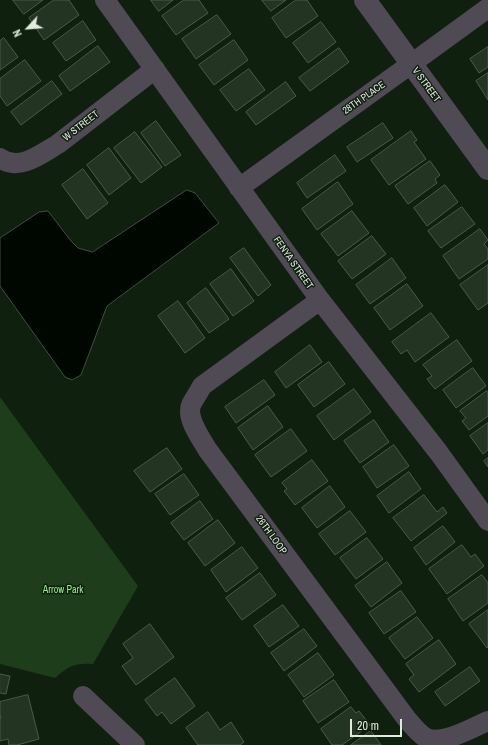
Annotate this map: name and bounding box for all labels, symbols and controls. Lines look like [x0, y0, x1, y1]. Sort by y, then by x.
north arrow [8, 8, 48, 48]
text: N [9, 27, 25, 39]
street label: V STREET [409, 65, 443, 105]
street label: 28TH PLACE [340, 79, 388, 117]
street label: W STREET [61, 108, 101, 144]
street label: FENYA STREET [270, 234, 316, 292]
street label: 26TH LOOP [253, 513, 289, 557]
park label: Arrow Park [43, 584, 83, 596]
scale bar [352, 711, 404, 737]
text: 20 m [357, 718, 379, 734]

